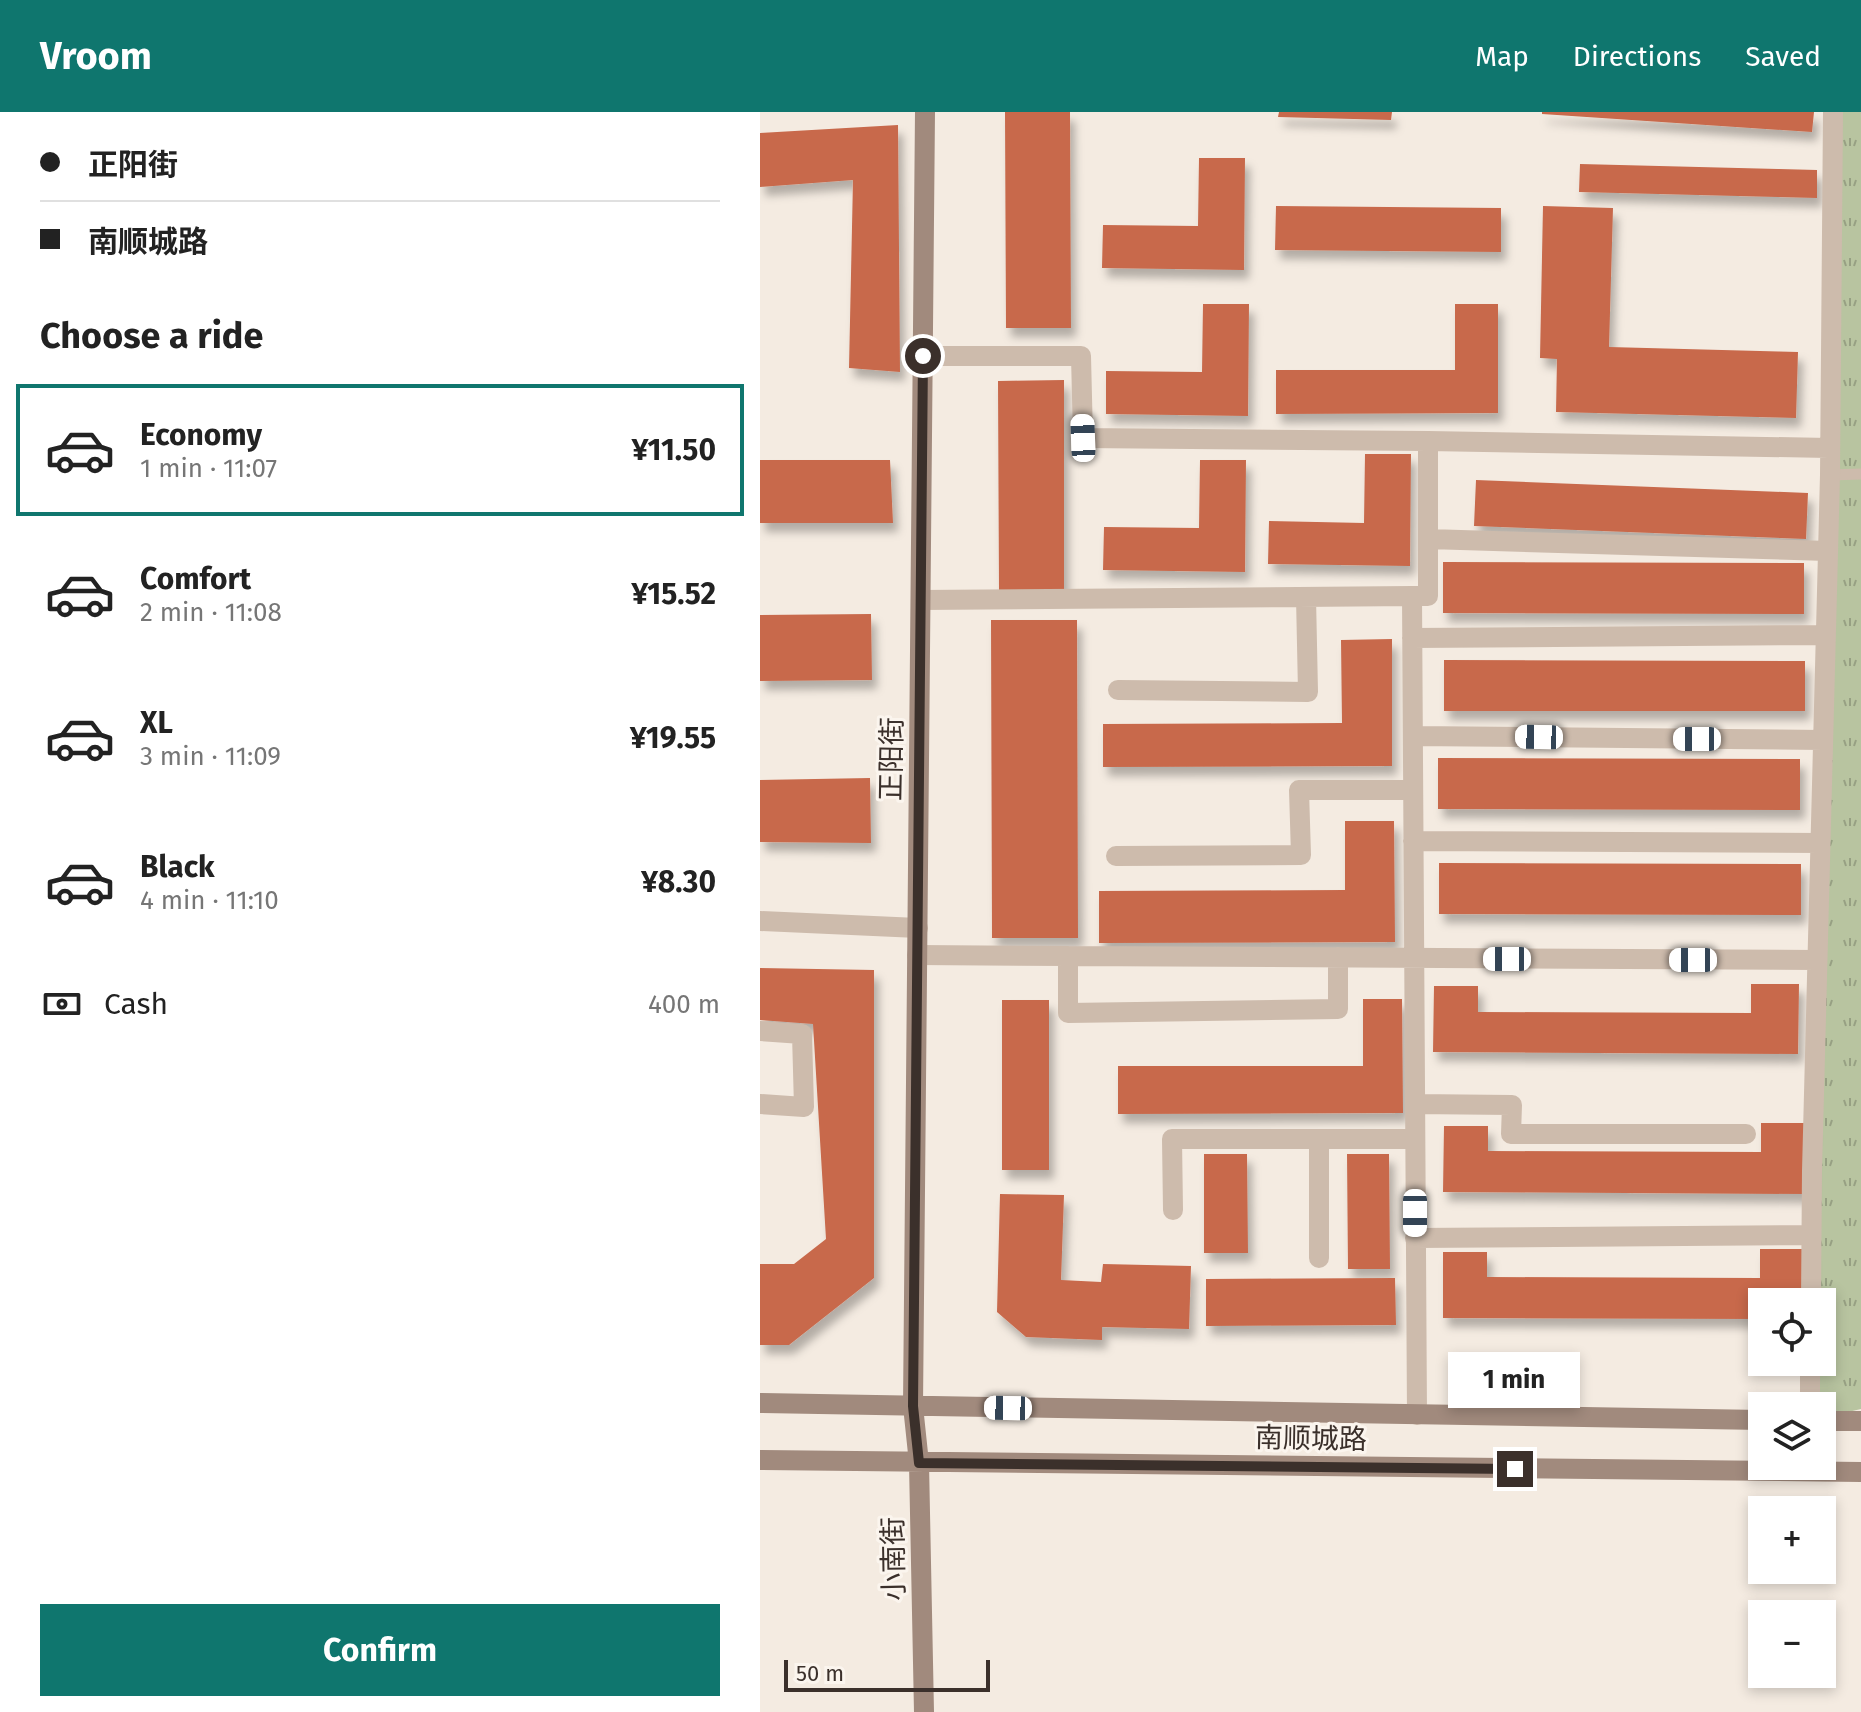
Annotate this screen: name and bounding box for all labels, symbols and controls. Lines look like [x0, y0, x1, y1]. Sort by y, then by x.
text: Vroom [40, 33, 152, 79]
text: Map [1475, 40, 1529, 73]
text: Directions [1573, 40, 1701, 73]
text: Saved [1745, 40, 1821, 73]
text: 正阳街 [88, 147, 178, 183]
text: 南顺城路 [88, 224, 208, 260]
text: Choose a ride [40, 314, 263, 358]
route start [905, 338, 941, 374]
icon: car [44, 414, 116, 486]
car [1070, 414, 1096, 462]
text: Economy [140, 417, 262, 453]
text: ¥11.50 [631, 432, 716, 468]
text: 1 min · 11:07 [140, 453, 277, 484]
icon: car [44, 558, 116, 630]
text: Comfort [140, 561, 251, 597]
text: ¥15.52 [631, 576, 716, 612]
text: 2 min · 11:08 [140, 597, 282, 628]
icon: car [44, 702, 116, 774]
text: XL [140, 705, 173, 741]
street label: 正阳街 [874, 717, 909, 801]
text: ¥19.55 [630, 720, 716, 756]
car [1515, 725, 1563, 749]
car [1673, 727, 1721, 751]
text: 3 min · 11:09 [140, 741, 281, 772]
icon: car [44, 846, 116, 918]
text: Black [140, 849, 215, 885]
text: ¥8.30 [641, 864, 716, 900]
text: 4 min · 11:10 [140, 885, 279, 916]
car [1483, 947, 1531, 971]
car [1669, 948, 1717, 972]
icon: cash [40, 982, 84, 1026]
text: Cash [104, 986, 168, 1022]
text: 400 m [648, 989, 720, 1020]
car [1403, 1189, 1427, 1237]
map controls [1748, 1288, 1836, 1688]
button: locate [1748, 1288, 1836, 1376]
callout: 1 min [1449, 1353, 1581, 1409]
text: 1 min [1483, 1364, 1545, 1395]
button: layers [1748, 1392, 1836, 1480]
car [984, 1396, 1032, 1420]
street label: 南顺城路 [1255, 1421, 1367, 1456]
route end [1497, 1451, 1533, 1487]
button: + [1748, 1496, 1836, 1584]
street label: 小南街 [876, 1517, 911, 1601]
button: − [1748, 1600, 1836, 1688]
button: Confirm [40, 1604, 720, 1696]
scale bar [784, 1656, 990, 1692]
text: 50 m [796, 1660, 844, 1687]

